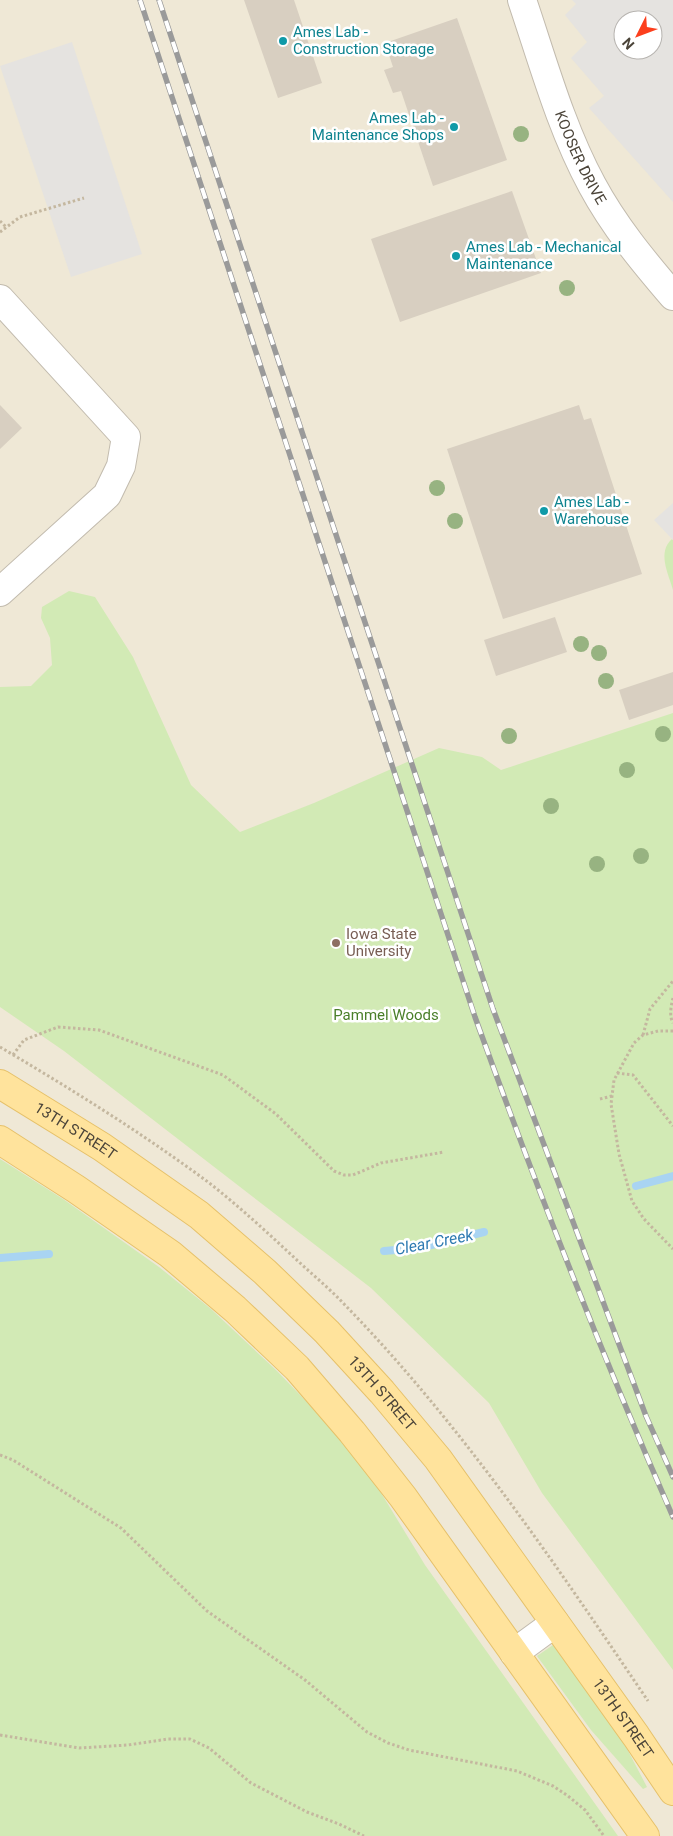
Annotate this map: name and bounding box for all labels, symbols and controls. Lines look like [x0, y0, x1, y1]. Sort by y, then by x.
north arrow [613, 10, 663, 60]
place label: Ames Lab - Construction Storage [293, 23, 434, 58]
marker: Ames Lab - Construction Storage [277, 35, 289, 47]
text: N [619, 35, 638, 53]
street label: KOOSER DRIVE [551, 108, 610, 208]
place label: Ames Lab - Maintenance Shops [312, 109, 444, 144]
marker: Ames Lab - Maintenance Shops [448, 121, 460, 133]
place label: Ames Lab - Mechanical Maintenance [466, 238, 622, 273]
marker: Ames Lab - Mechanical Maintenance [450, 250, 462, 262]
place label: Ames Lab - Warehouse [554, 493, 629, 528]
marker: Ames Lab - Warehouse [538, 505, 550, 517]
place label: Iowa State University [346, 925, 417, 960]
marker: Iowa State University [330, 937, 342, 949]
park label: Pammel Woods [333, 1006, 439, 1024]
street label: 13TH STREET [31, 1099, 120, 1164]
water label: Clear Creek [393, 1225, 476, 1259]
street label: 13TH STREET [344, 1352, 419, 1434]
street label: 13TH STREET [589, 1675, 657, 1762]

